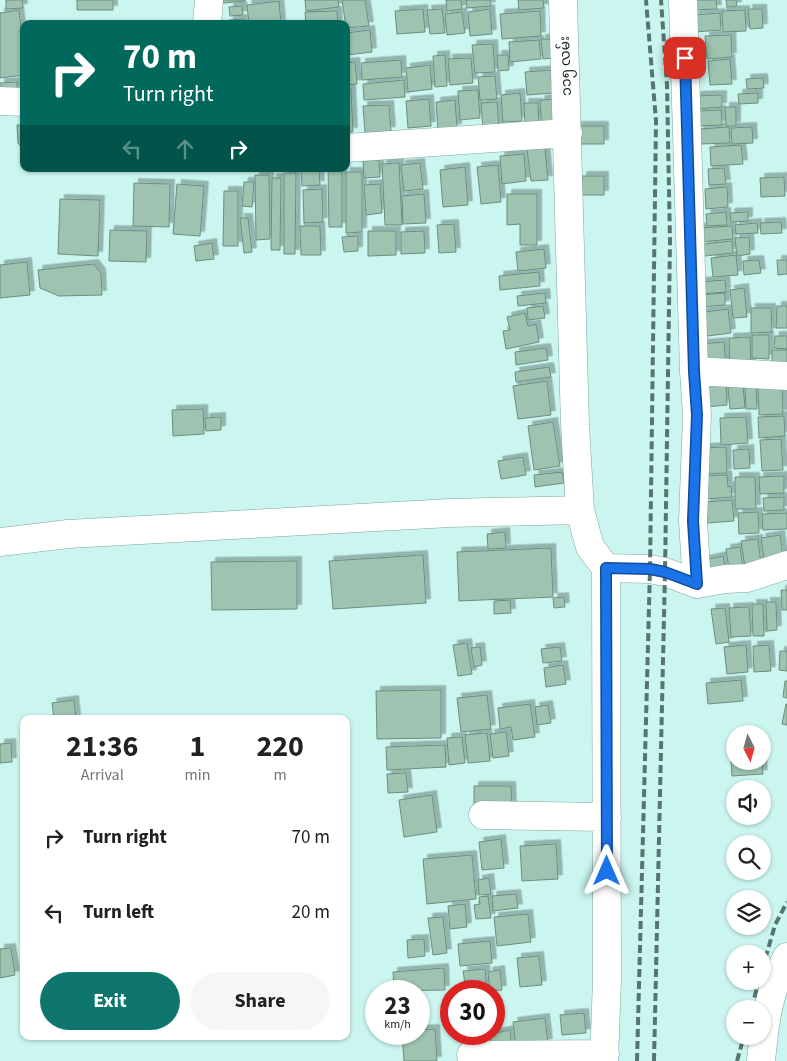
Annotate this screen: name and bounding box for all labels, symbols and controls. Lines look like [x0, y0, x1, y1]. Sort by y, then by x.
text: 70 m [123, 32, 197, 82]
street label: ၁၁၅ လမ်း [554, 36, 578, 96]
pin [664, 37, 706, 79]
icon: right [40, 40, 105, 105]
icon: arrive [671, 44, 699, 72]
text: Turn right [123, 78, 213, 110]
icon: left [118, 135, 146, 163]
icon: ahead [171, 135, 199, 163]
icon: right [224, 135, 252, 163]
text: 21:36 [66, 725, 138, 768]
text: 1 [189, 725, 205, 768]
text: 220 [256, 725, 304, 768]
north arrow [726, 725, 771, 770]
map controls [726, 725, 771, 1045]
text: Arrival [81, 764, 124, 786]
text: min [184, 764, 210, 786]
text: m [274, 764, 287, 786]
button: sound [726, 780, 771, 825]
icon: right [40, 824, 68, 852]
text: Turn right [83, 824, 167, 851]
text: 70 m [292, 824, 330, 851]
button: search [726, 835, 771, 880]
position arrow [580, 844, 632, 896]
button: layers [726, 890, 771, 935]
icon: left [40, 899, 68, 927]
text: Turn left [83, 899, 154, 926]
text: 20 m [292, 899, 330, 926]
button: + [726, 945, 771, 990]
button: Exit [40, 972, 180, 1030]
button: Share [190, 972, 330, 1030]
speed limit sign: 30 [440, 980, 505, 1045]
text: 23 [384, 988, 411, 1024]
button: − [726, 1000, 771, 1045]
text: km/h [384, 1016, 411, 1033]

